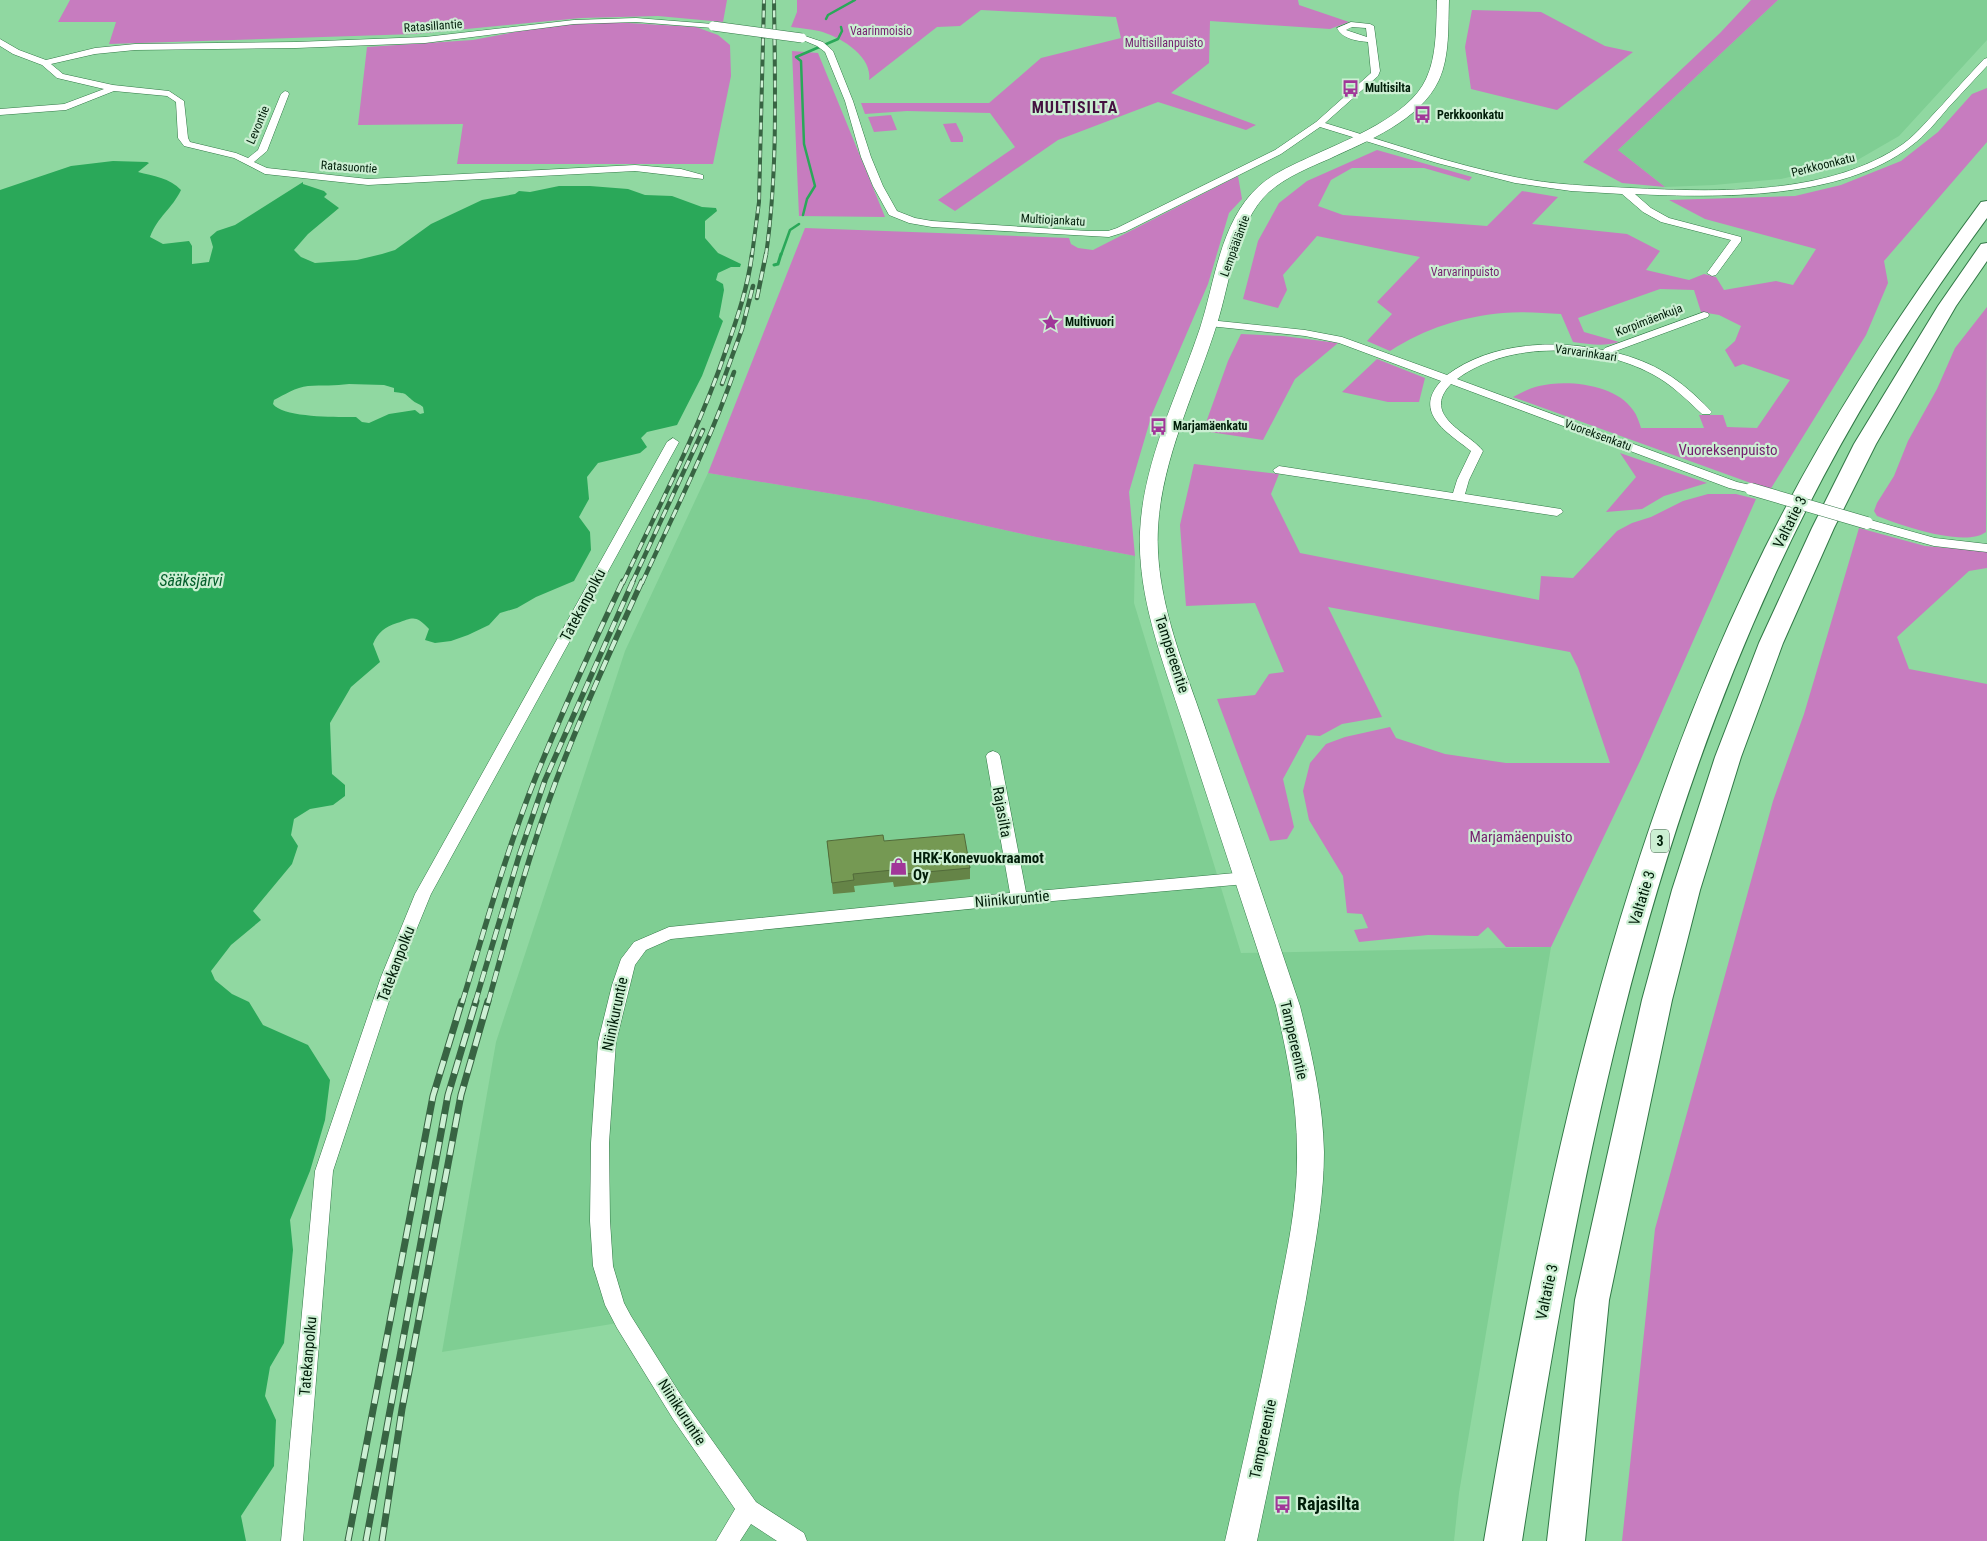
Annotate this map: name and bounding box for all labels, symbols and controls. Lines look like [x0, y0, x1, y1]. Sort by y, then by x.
street label: Ratasillantie [403, 17, 463, 35]
park label: Vaarinmoisio [850, 24, 912, 38]
park label: Multisillanpuisto [1125, 36, 1203, 50]
bus stop icon: Multisilta [1341, 78, 1361, 98]
place label: Multisilta [1365, 81, 1411, 95]
district label: MULTISILTA [1032, 98, 1118, 117]
street label: Levontie [244, 103, 272, 146]
bus stop icon: Perkkoonkatu [1413, 105, 1433, 125]
place label: Perkkoonkatu [1437, 108, 1504, 122]
street label: Perkkoonkatu [1790, 150, 1856, 180]
street label: Ratasuontie [320, 158, 378, 176]
street label: Multiojankatu [1020, 211, 1086, 229]
street label: Lempääläntie [1217, 213, 1253, 278]
park label: Varvarinpuisto [1431, 265, 1499, 279]
street label: Korpimäenkuja [1614, 301, 1685, 339]
place icon: Multivuori [1041, 312, 1061, 332]
place label: Multivuori [1065, 315, 1114, 329]
street label: Varvarinkaari [1554, 342, 1618, 364]
bus stop icon: Marjamäenkatu [1149, 416, 1169, 436]
street label: Vuoreksenkatu [1563, 416, 1634, 454]
place label: Marjamäenkatu [1173, 419, 1248, 433]
park label: Vuoreksenpuisto [1678, 441, 1778, 459]
street label: Valtatie 3 [1769, 493, 1811, 551]
street label: Tatekanpolku [556, 566, 610, 644]
water label: Sääksjärvi [160, 571, 223, 590]
street label: Tampereentie [1151, 613, 1193, 695]
street label: Rajasilta [989, 785, 1015, 839]
park label: Marjamäenpuisto [1469, 828, 1573, 846]
road number: 3 [1651, 829, 1669, 852]
place label: HRK-Konevuokraamot Oy [913, 849, 1044, 884]
shop icon: HRK-Konevuokraamot Oy [889, 857, 909, 877]
street label: Valtatie 3 [1625, 869, 1659, 927]
street label: Niinikuruntie [974, 887, 1050, 911]
street label: Tatekanpolku [373, 924, 419, 1004]
street label: Niinikuruntie [598, 975, 632, 1053]
street label: Tampereentie [1276, 999, 1312, 1081]
street label: Valtatie 3 [1532, 1263, 1562, 1321]
street label: Tatekanpolku [296, 1316, 320, 1396]
street label: Niinikuruntie [654, 1376, 710, 1448]
street label: Tampereentie [1246, 1398, 1280, 1480]
place label: Rajasilta [1297, 1493, 1360, 1514]
bus stop icon: Rajasilta [1273, 1494, 1293, 1514]

